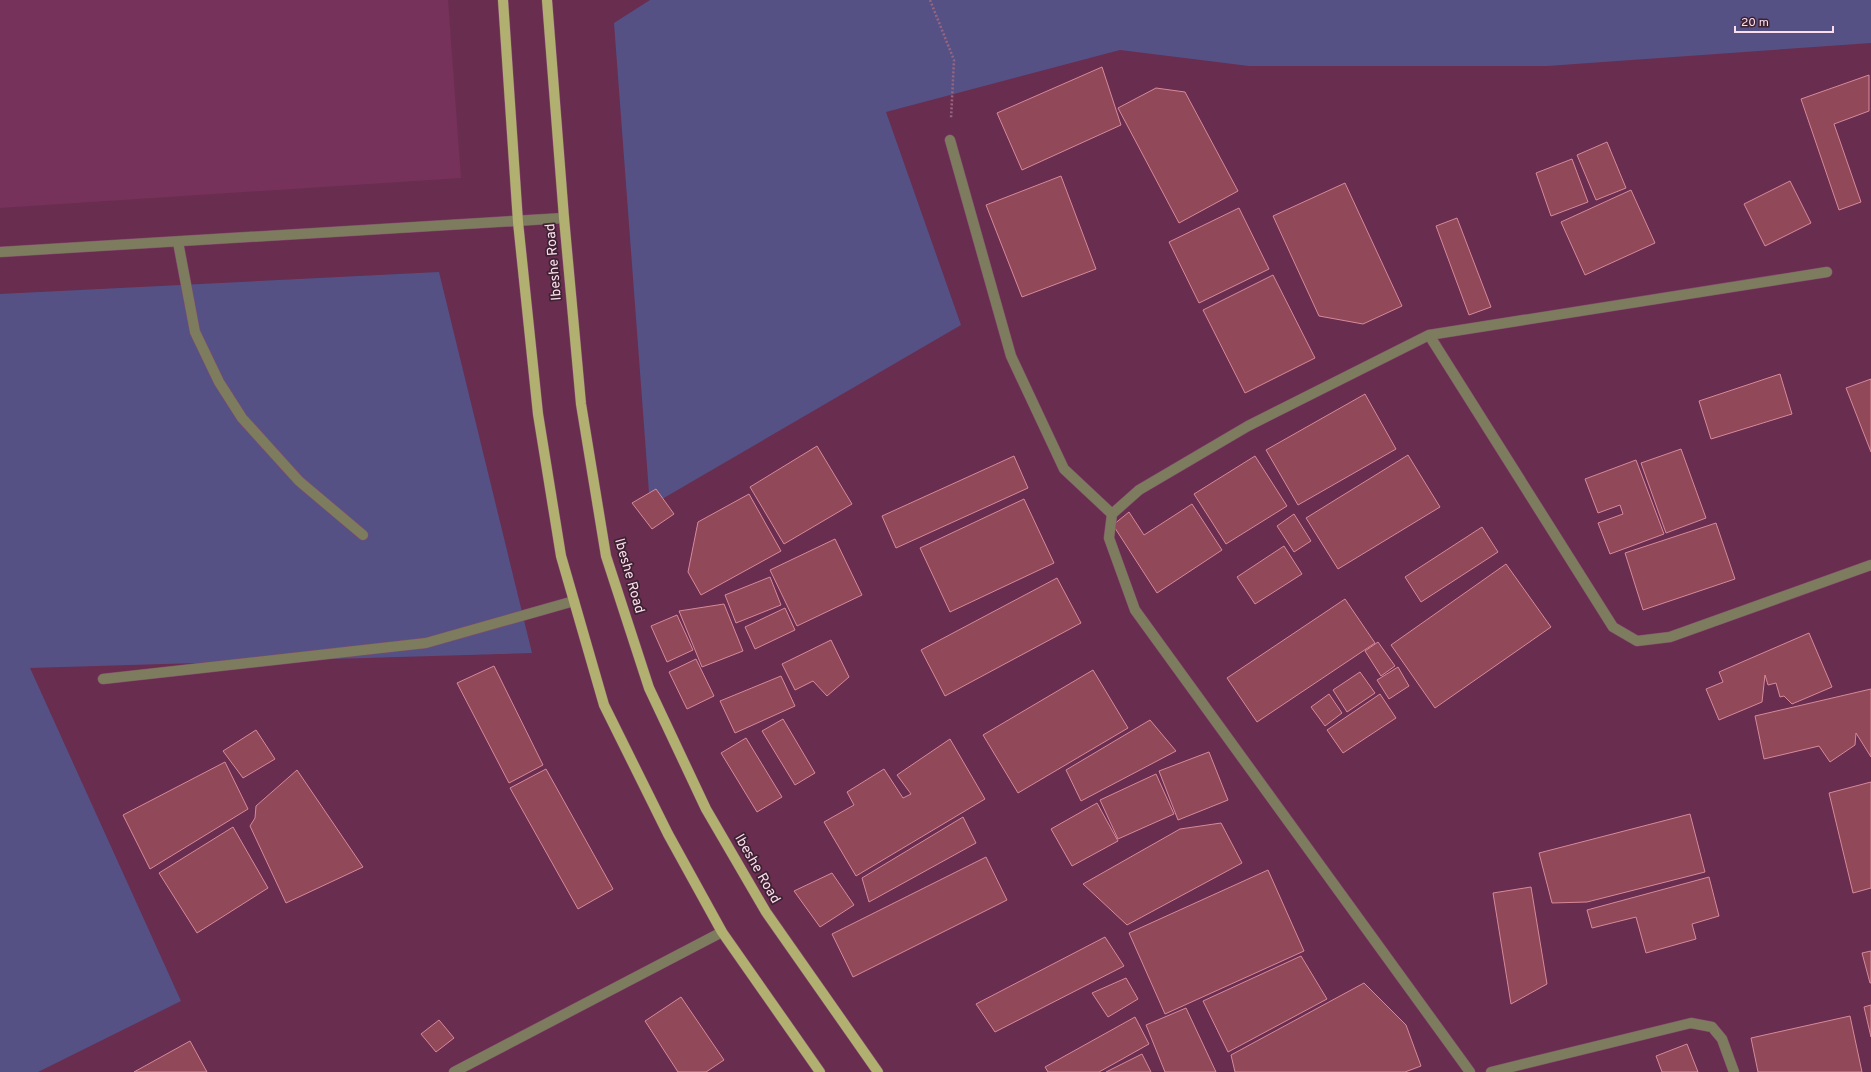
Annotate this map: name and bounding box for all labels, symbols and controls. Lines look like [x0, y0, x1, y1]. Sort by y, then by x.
scale bar [1735, 8, 1833, 34]
text: 20 m [1741, 15, 1769, 31]
street label: Ibeshe Road [542, 223, 566, 301]
street label: Ibeshe Road [610, 536, 648, 616]
street label: Ibeshe Road [730, 831, 784, 907]

